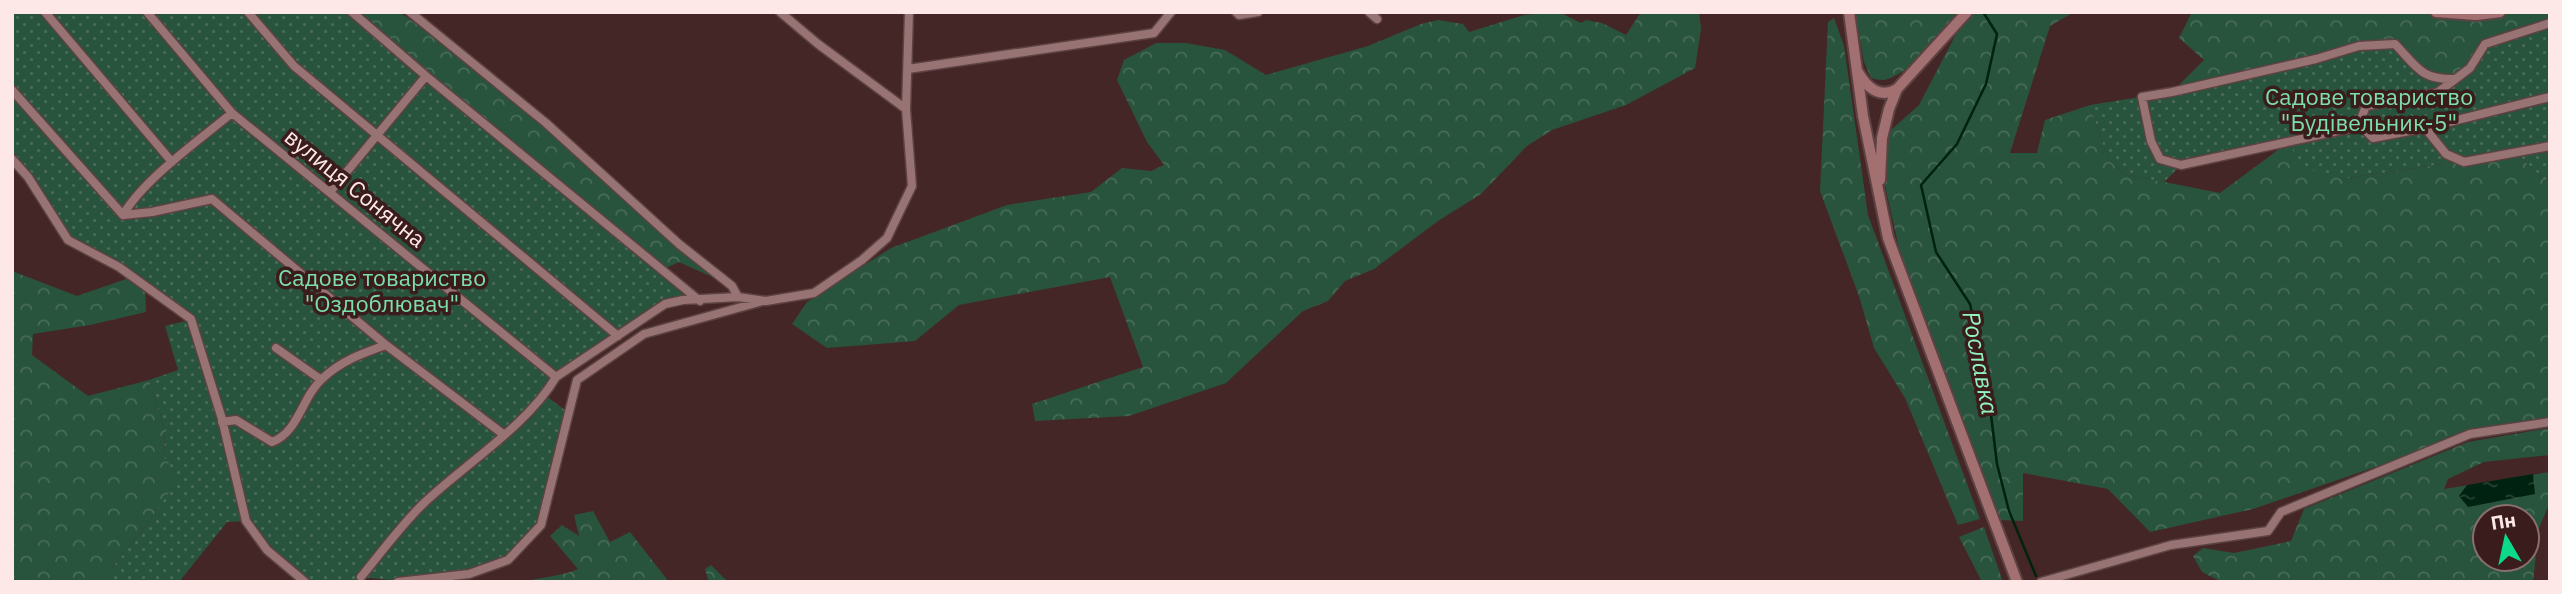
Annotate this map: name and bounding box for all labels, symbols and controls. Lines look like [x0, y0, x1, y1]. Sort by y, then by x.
park label: Садове товариство "Будівельник-5" [2265, 81, 2473, 137]
street label: вулиця Сонячна [279, 121, 432, 253]
park label: Садове товариство "Оздоблювач" [278, 262, 486, 318]
water label: Рославка [1955, 308, 2007, 417]
north arrow [2471, 503, 2541, 573]
text: Пн [2489, 507, 2518, 535]

